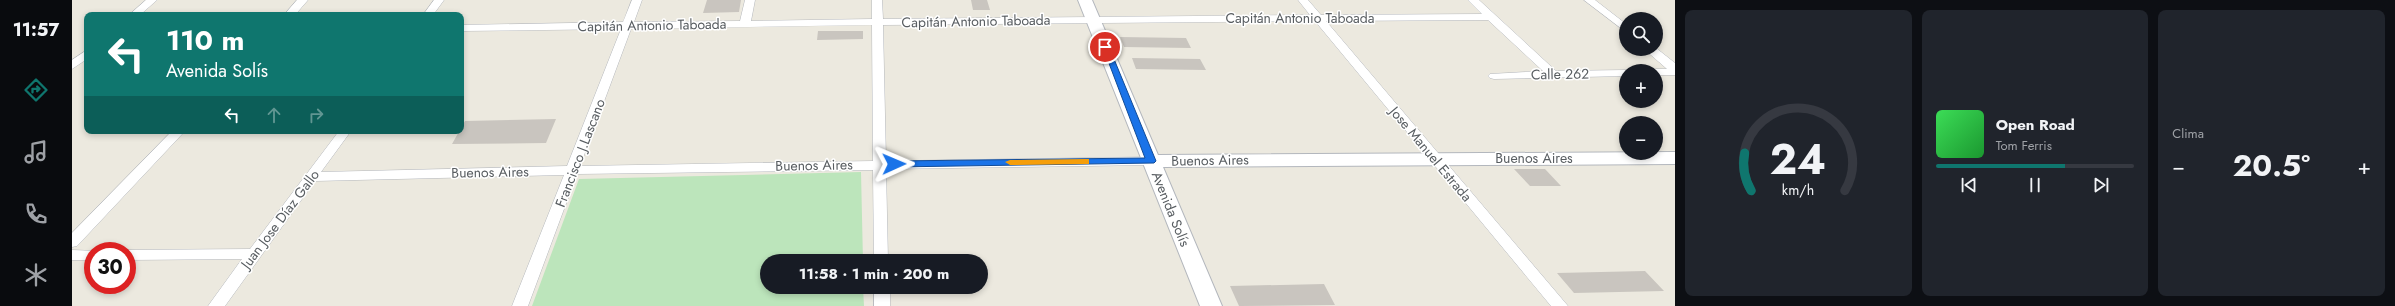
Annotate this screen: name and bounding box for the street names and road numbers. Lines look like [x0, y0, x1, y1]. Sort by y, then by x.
street label: Capitán Antonio Taboada [1226, 8, 1375, 28]
street label: Capitán Antonio Taboada [901, 10, 1051, 32]
street label: Capitán Antonio Taboada [577, 14, 727, 36]
street label: Calle 262 [1531, 63, 1589, 85]
street label: Francisco J.Lascano [550, 96, 610, 210]
street label: Jose Manuel Estrada [1384, 101, 1477, 206]
street label: Buenos Aires [1495, 148, 1573, 168]
street label: Buenos Aires [1171, 149, 1249, 171]
street label: Buenos Aires [775, 154, 853, 176]
street label: Buenos Aires [451, 161, 529, 183]
street label: Juan Jose Díaz Gallo [235, 165, 324, 274]
street label: Avenida Solís [1147, 168, 1195, 250]

